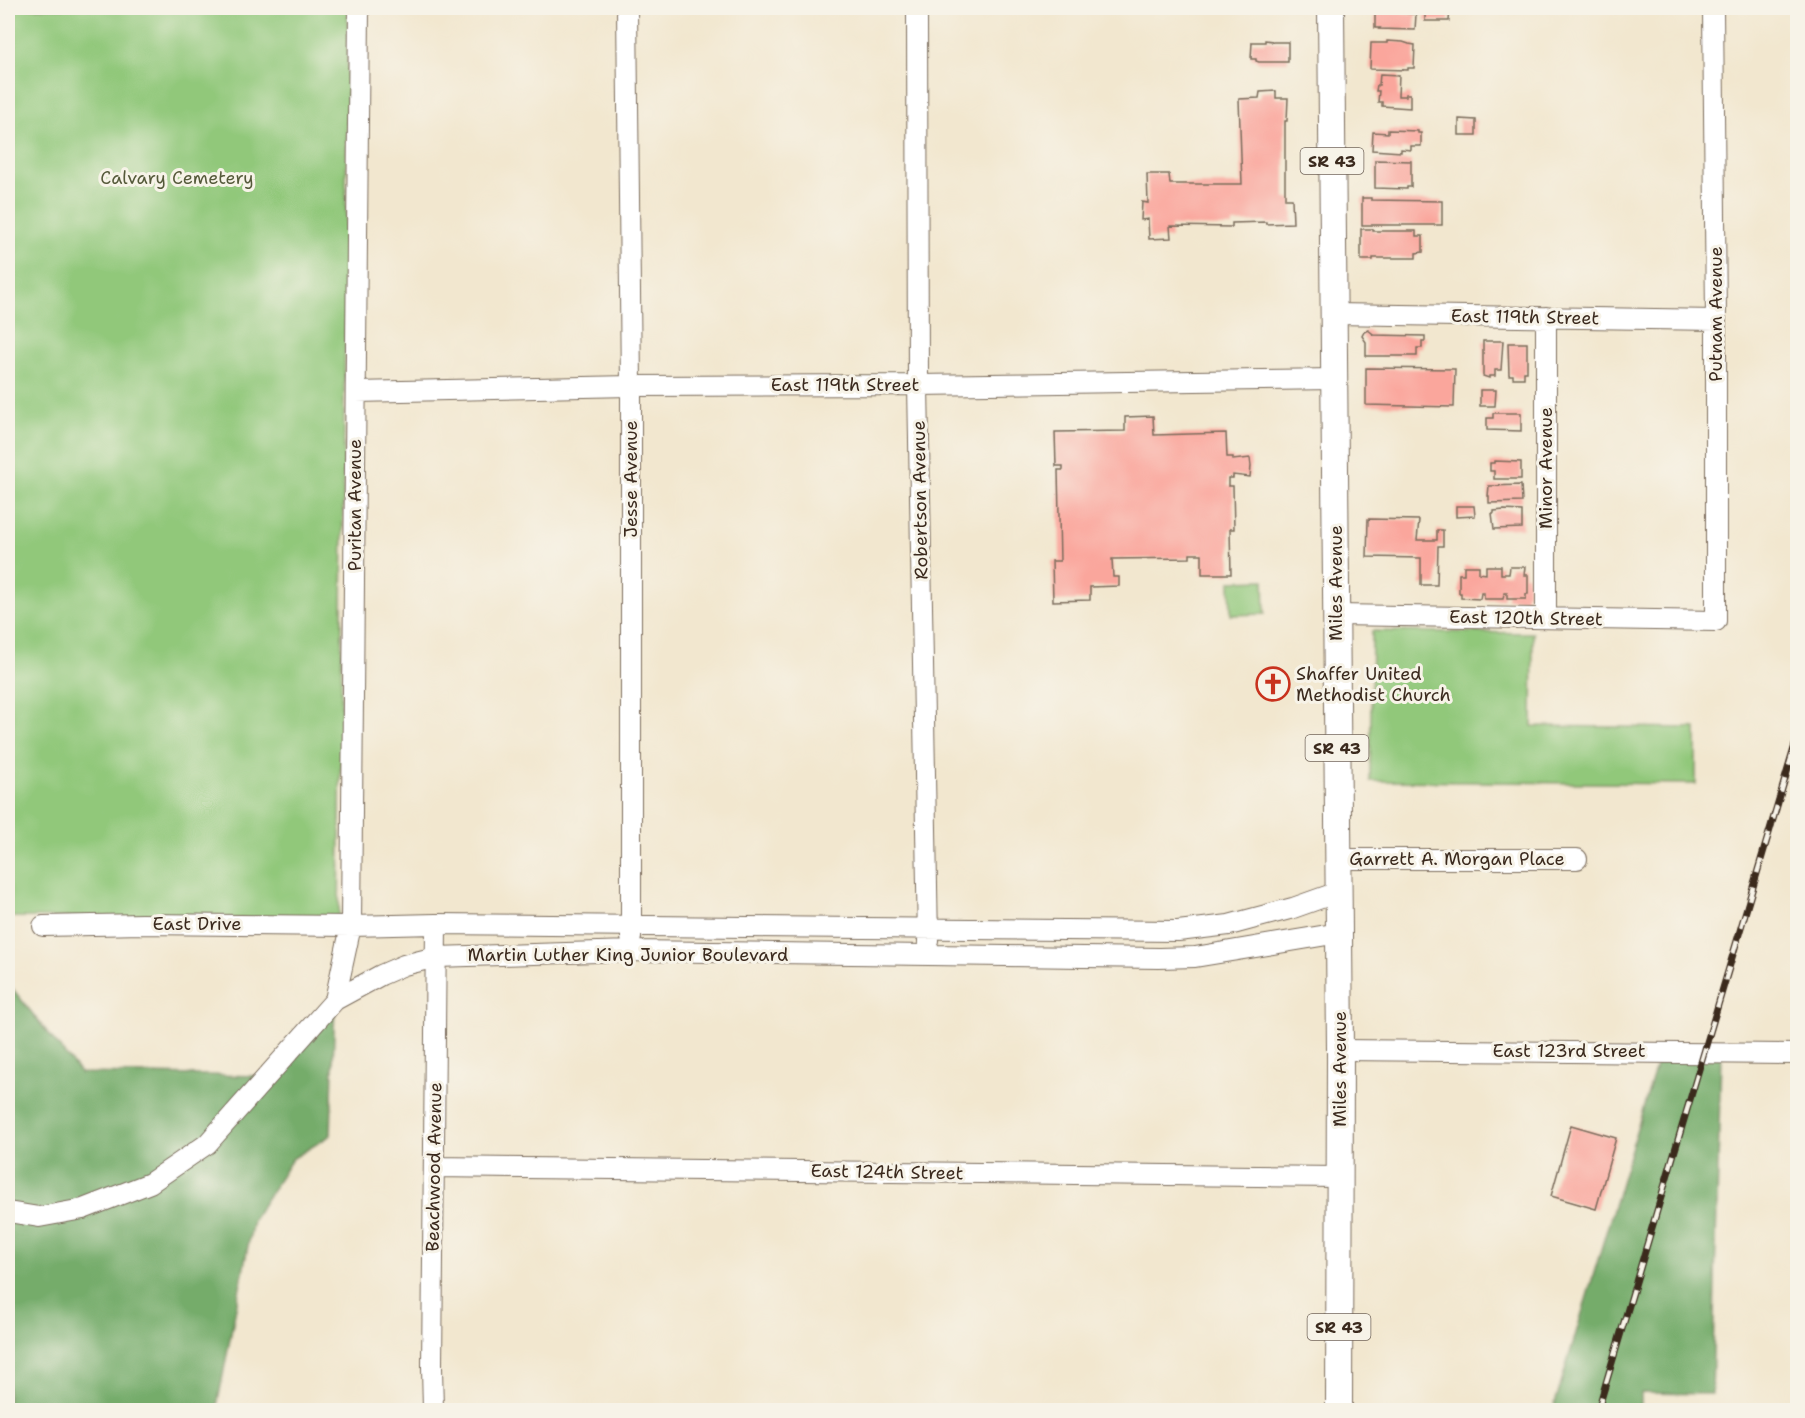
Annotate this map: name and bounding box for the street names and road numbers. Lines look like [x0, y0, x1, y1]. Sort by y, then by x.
road number: SR 43 [1300, 148, 1364, 174]
street label: Putnam Avenue [1704, 246, 1728, 382]
street label: East 119th Street [1451, 304, 1600, 330]
street label: East 119th Street [771, 373, 919, 397]
street label: Minor Avenue [1534, 407, 1558, 529]
street label: Jesse Avenue [619, 420, 643, 538]
street label: Robertson Avenue [907, 420, 933, 580]
street label: Puritan Avenue [343, 439, 367, 571]
street label: Miles Avenue [1324, 525, 1348, 641]
street label: East 120th Street [1449, 605, 1603, 631]
road number: SR 43 [1306, 735, 1368, 761]
street label: Garrett A. Morgan Place [1349, 847, 1565, 871]
street label: East Drive [153, 912, 241, 936]
street label: Martin Luther King Junior Boulevard [468, 943, 788, 967]
street label: Miles Avenue [1328, 1011, 1352, 1127]
street label: East 123rd Street [1492, 1039, 1646, 1063]
street label: Beachwood Avenue [421, 1082, 447, 1252]
street label: East 124th Street [810, 1159, 964, 1185]
road number: SR 43 [1308, 1314, 1370, 1340]

